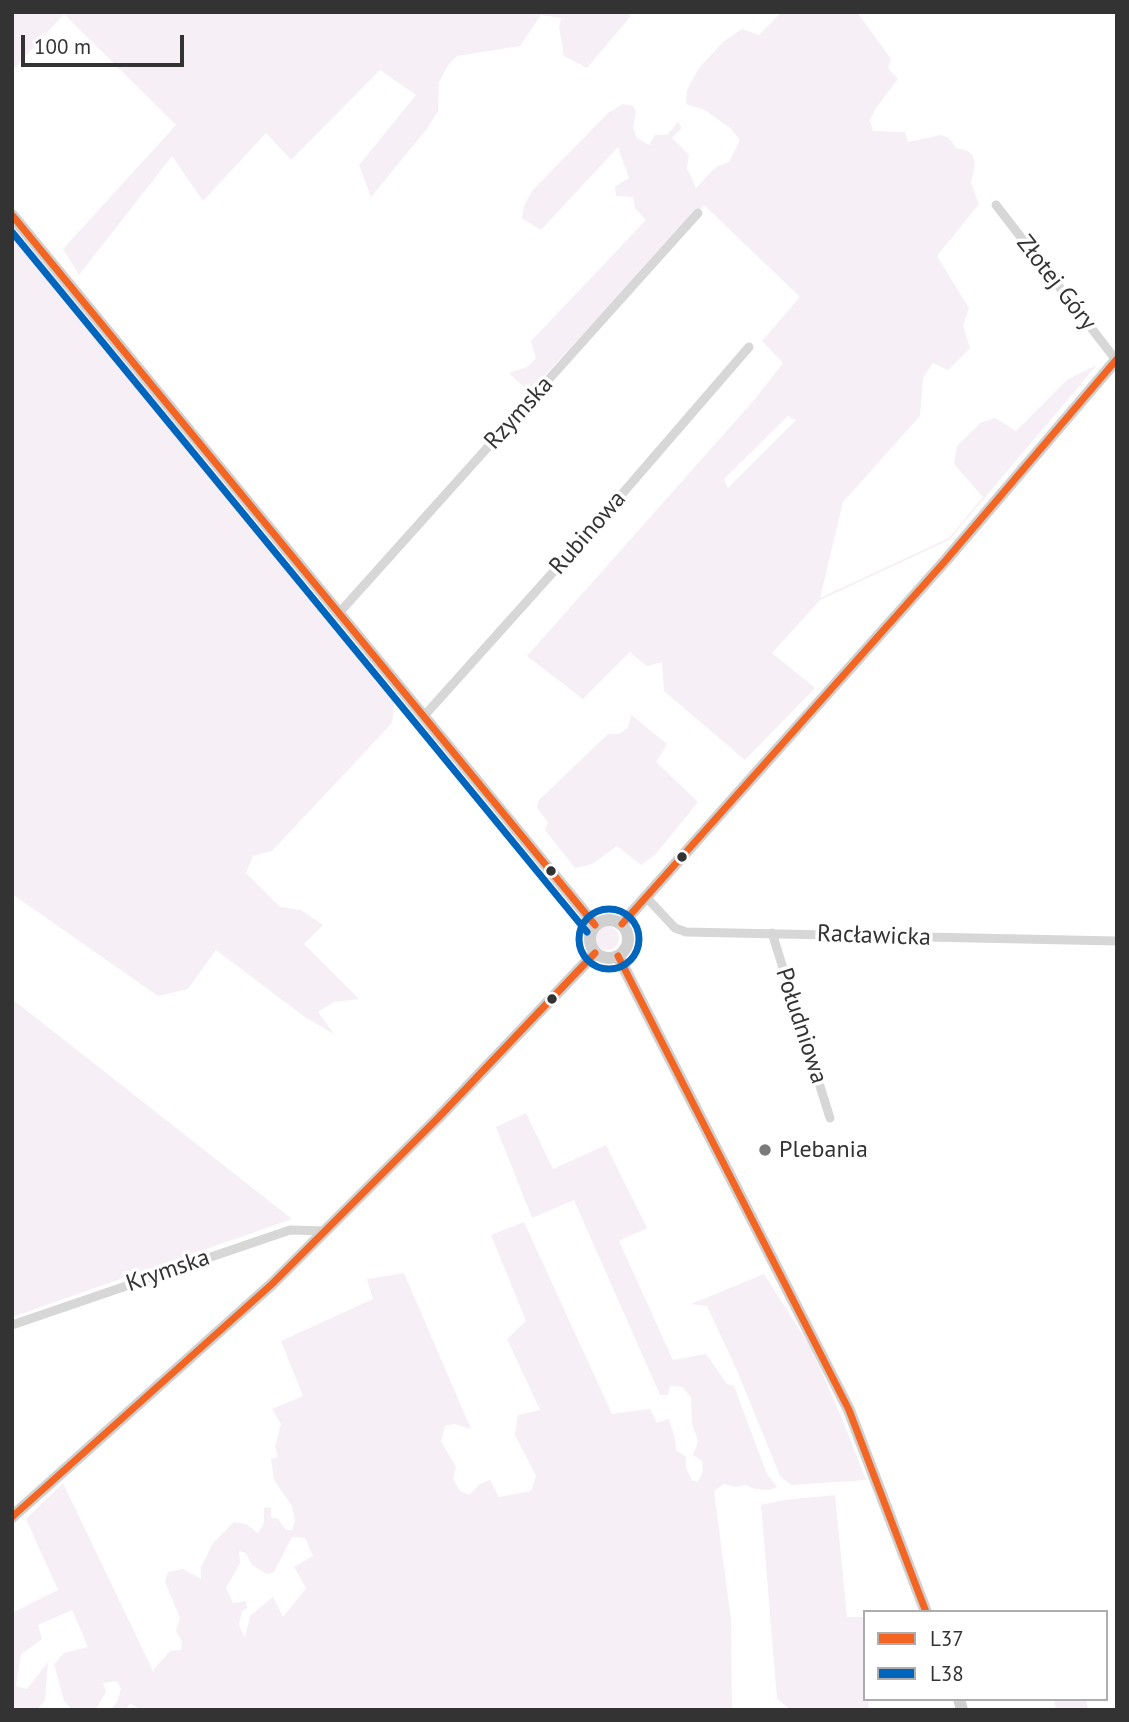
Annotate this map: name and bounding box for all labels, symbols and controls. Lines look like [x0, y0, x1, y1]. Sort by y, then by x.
scale bar [24, 21, 187, 65]
text: 100 m [34, 33, 91, 60]
street label: Złotej Góry [1010, 230, 1102, 336]
street label: Rzymska [479, 371, 559, 455]
street label: Rubinowa [544, 485, 632, 581]
unlabelled marker [675, 850, 689, 864]
unlabelled marker [544, 864, 558, 878]
street label: Racławicka [817, 920, 931, 952]
street label: Południowa [769, 964, 833, 1088]
unlabelled marker [545, 992, 559, 1006]
place label: Plebania [779, 1136, 868, 1164]
marker: Plebania [757, 1142, 773, 1158]
street label: Krymska [123, 1243, 213, 1299]
legend [863, 1610, 1108, 1701]
text: L37 [930, 1625, 964, 1652]
text: L38 [930, 1660, 964, 1687]

